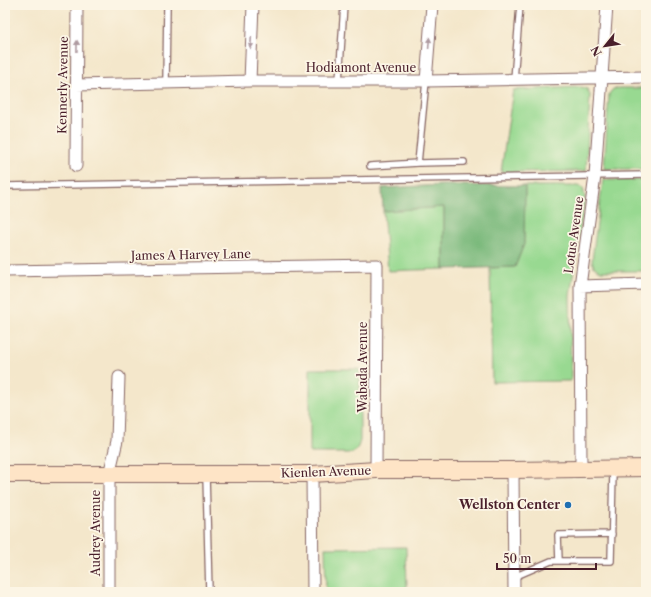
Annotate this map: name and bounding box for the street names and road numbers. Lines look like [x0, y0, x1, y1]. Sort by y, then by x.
street label: Kennerly Avenue [54, 36, 71, 134]
street label: Hodiamont Avenue [306, 60, 416, 75]
street label: Lotus Avenue [561, 195, 586, 274]
street label: James A Harvey Lane [129, 246, 251, 263]
street label: Wabada Avenue [355, 321, 370, 413]
street label: Kienlen Avenue [281, 462, 372, 481]
street label: Audrey Avenue [88, 489, 103, 577]

